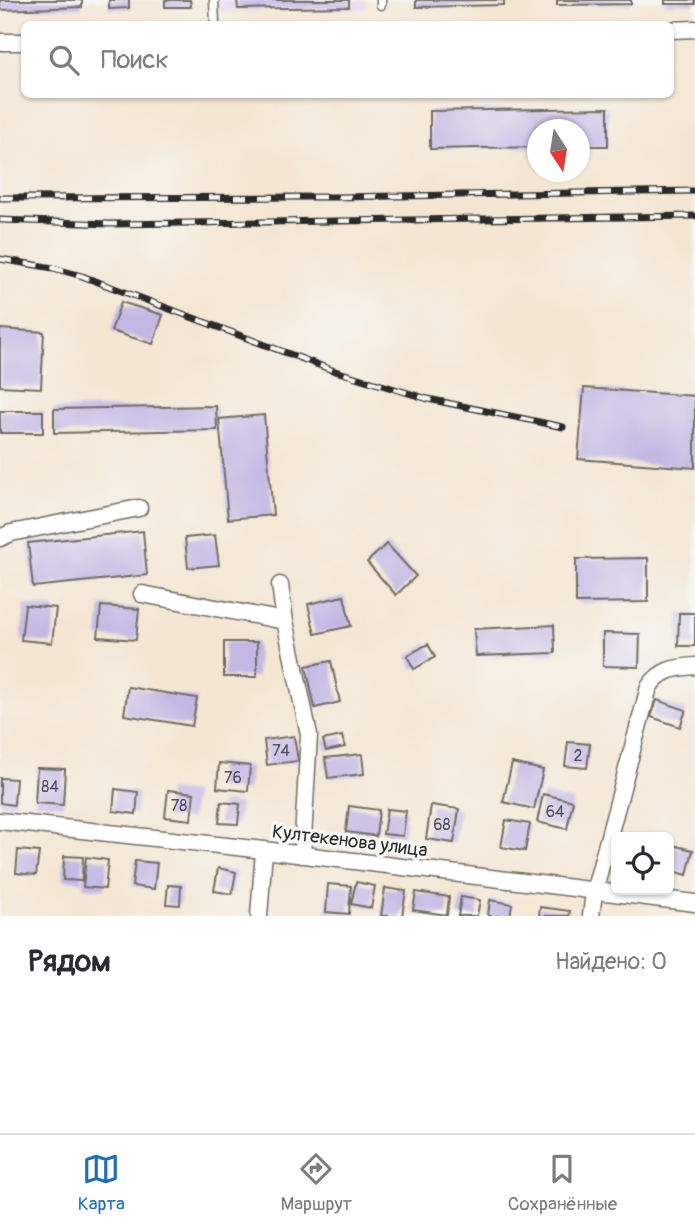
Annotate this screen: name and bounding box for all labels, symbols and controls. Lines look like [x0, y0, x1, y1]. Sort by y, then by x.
search box [21, 21, 674, 98]
icon: search [45, 41, 83, 79]
text: Поиск [101, 44, 169, 76]
north arrow [527, 119, 590, 182]
house number: 74 [272, 741, 290, 761]
house number: 2 [574, 746, 583, 766]
house number: 76 [224, 768, 242, 788]
house number: 84 [41, 777, 59, 797]
house number: 78 [171, 796, 187, 816]
house number: 64 [546, 802, 564, 822]
house number: 68 [433, 815, 451, 835]
street label: Култекенова улица [271, 820, 429, 862]
map controls [611, 832, 674, 895]
button: locate [611, 832, 674, 895]
text: Рядом [28, 943, 111, 980]
text: Найдено: 0 [555, 947, 667, 976]
tab: Карта [78, 1150, 125, 1216]
tab: Маршрут [281, 1150, 352, 1216]
tab: Сохранённые [508, 1150, 617, 1216]

